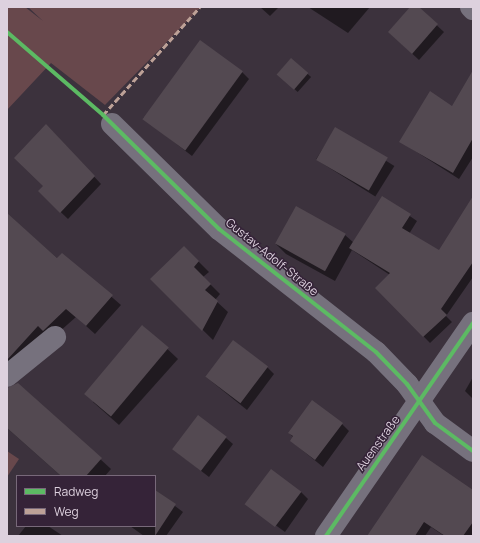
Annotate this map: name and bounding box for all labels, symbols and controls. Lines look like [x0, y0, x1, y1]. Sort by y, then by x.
street label: Gustav-Adolf-Straße [223, 215, 321, 299]
street label: Auenstraße [353, 413, 403, 473]
legend [16, 475, 156, 527]
text: Radweg [54, 483, 98, 500]
text: Weg [54, 503, 79, 520]

